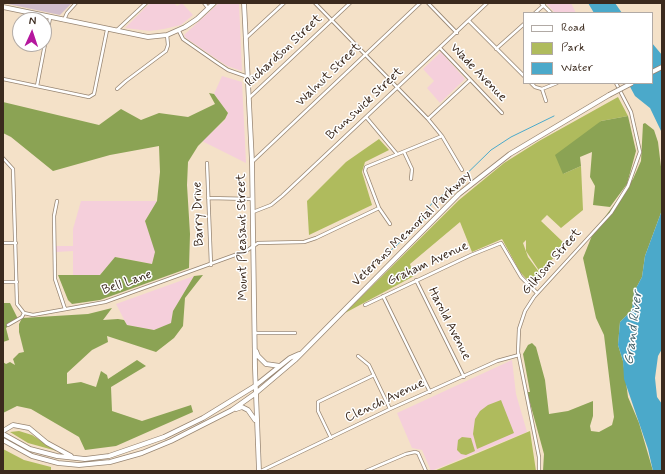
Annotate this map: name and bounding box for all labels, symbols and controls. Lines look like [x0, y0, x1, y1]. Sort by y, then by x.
street label: Richardson Street [242, 11, 326, 91]
north arrow [12, 12, 52, 52]
legend [523, 12, 653, 84]
text: N [29, 14, 37, 28]
text: Road [561, 20, 585, 36]
street label: Walnut Street [293, 40, 365, 110]
text: Park [561, 40, 585, 56]
street label: Wade Avenue [446, 41, 510, 105]
text: Water [561, 60, 593, 76]
street label: Brunswick Street [323, 64, 407, 144]
street label: Veterans Memorial Parkway [349, 168, 475, 290]
street label: Mount Pleasant Street [234, 173, 252, 301]
street label: Barry Drive [190, 181, 208, 247]
street label: Gilkison Street [519, 226, 585, 298]
street label: Graham Avenue [385, 238, 471, 290]
street label: Bell Lane [100, 267, 154, 299]
street label: Harold Avenue [424, 285, 474, 363]
water label: Grand River [621, 290, 647, 366]
street label: Clench Avenue [343, 376, 427, 426]

